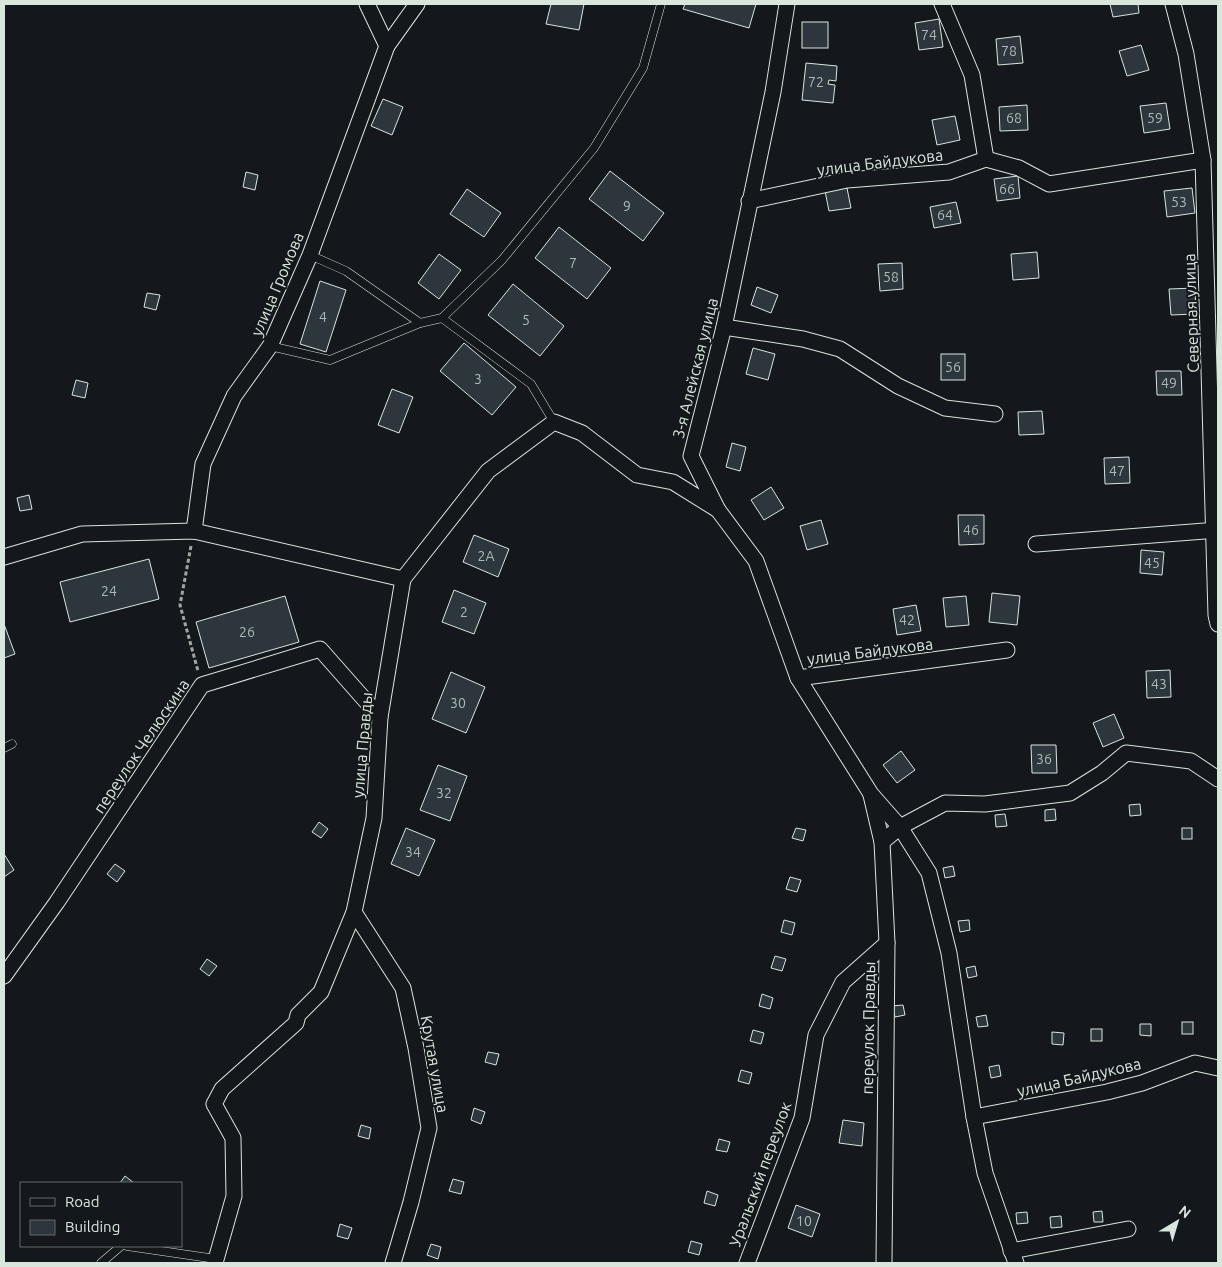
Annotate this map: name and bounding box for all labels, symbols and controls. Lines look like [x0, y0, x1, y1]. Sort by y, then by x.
house number: 74 [921, 27, 937, 43]
house number: 78 [1001, 43, 1017, 59]
house number: 72 [808, 74, 824, 90]
house number: 68 [1006, 110, 1022, 126]
house number: 59 [1147, 110, 1163, 126]
street label: улица Байдукова [816, 145, 944, 179]
house number: 66 [999, 181, 1015, 197]
house number: 53 [1171, 194, 1187, 210]
house number: 9 [623, 198, 631, 214]
house number: 64 [937, 207, 953, 223]
street label: улица Громова [247, 229, 307, 339]
street label: Северная улица [1180, 253, 1202, 373]
house number: 7 [569, 255, 577, 271]
house number: 58 [883, 269, 899, 285]
street label: 3-я Алейская улица [669, 296, 721, 440]
house number: 4 [319, 309, 327, 325]
house number: 5 [522, 312, 530, 328]
house number: 56 [945, 359, 961, 375]
house number: 3 [474, 371, 482, 387]
house number: 49 [1161, 375, 1177, 391]
house number: 47 [1109, 463, 1125, 479]
house number: 46 [963, 522, 979, 538]
house number: 2А [478, 548, 495, 564]
house number: 45 [1144, 555, 1160, 571]
house number: 24 [101, 583, 117, 599]
house number: 2 [460, 604, 468, 620]
house number: 42 [899, 612, 915, 628]
house number: 26 [239, 624, 255, 640]
street label: улица Байдукова [806, 634, 934, 668]
street label: переулок Челюскина [89, 676, 193, 816]
house number: 43 [1151, 676, 1167, 692]
street label: улица Правды [348, 691, 376, 799]
house number: 30 [450, 695, 466, 711]
house number: 36 [1036, 751, 1052, 767]
house number: 32 [436, 785, 452, 801]
house number: 34 [405, 844, 421, 860]
street label: переулок Правды [858, 961, 878, 1095]
street label: Крутая улица [418, 1014, 452, 1114]
street label: улица Байдукова [1015, 1054, 1143, 1100]
street label: Уральский переулок [725, 1099, 795, 1249]
legend [20, 1182, 182, 1247]
text: Road [65, 1193, 100, 1210]
north arrow [1152, 1197, 1202, 1247]
text: N [1176, 1202, 1194, 1221]
house number: 10 [796, 1213, 812, 1229]
text: Building [65, 1218, 120, 1235]

